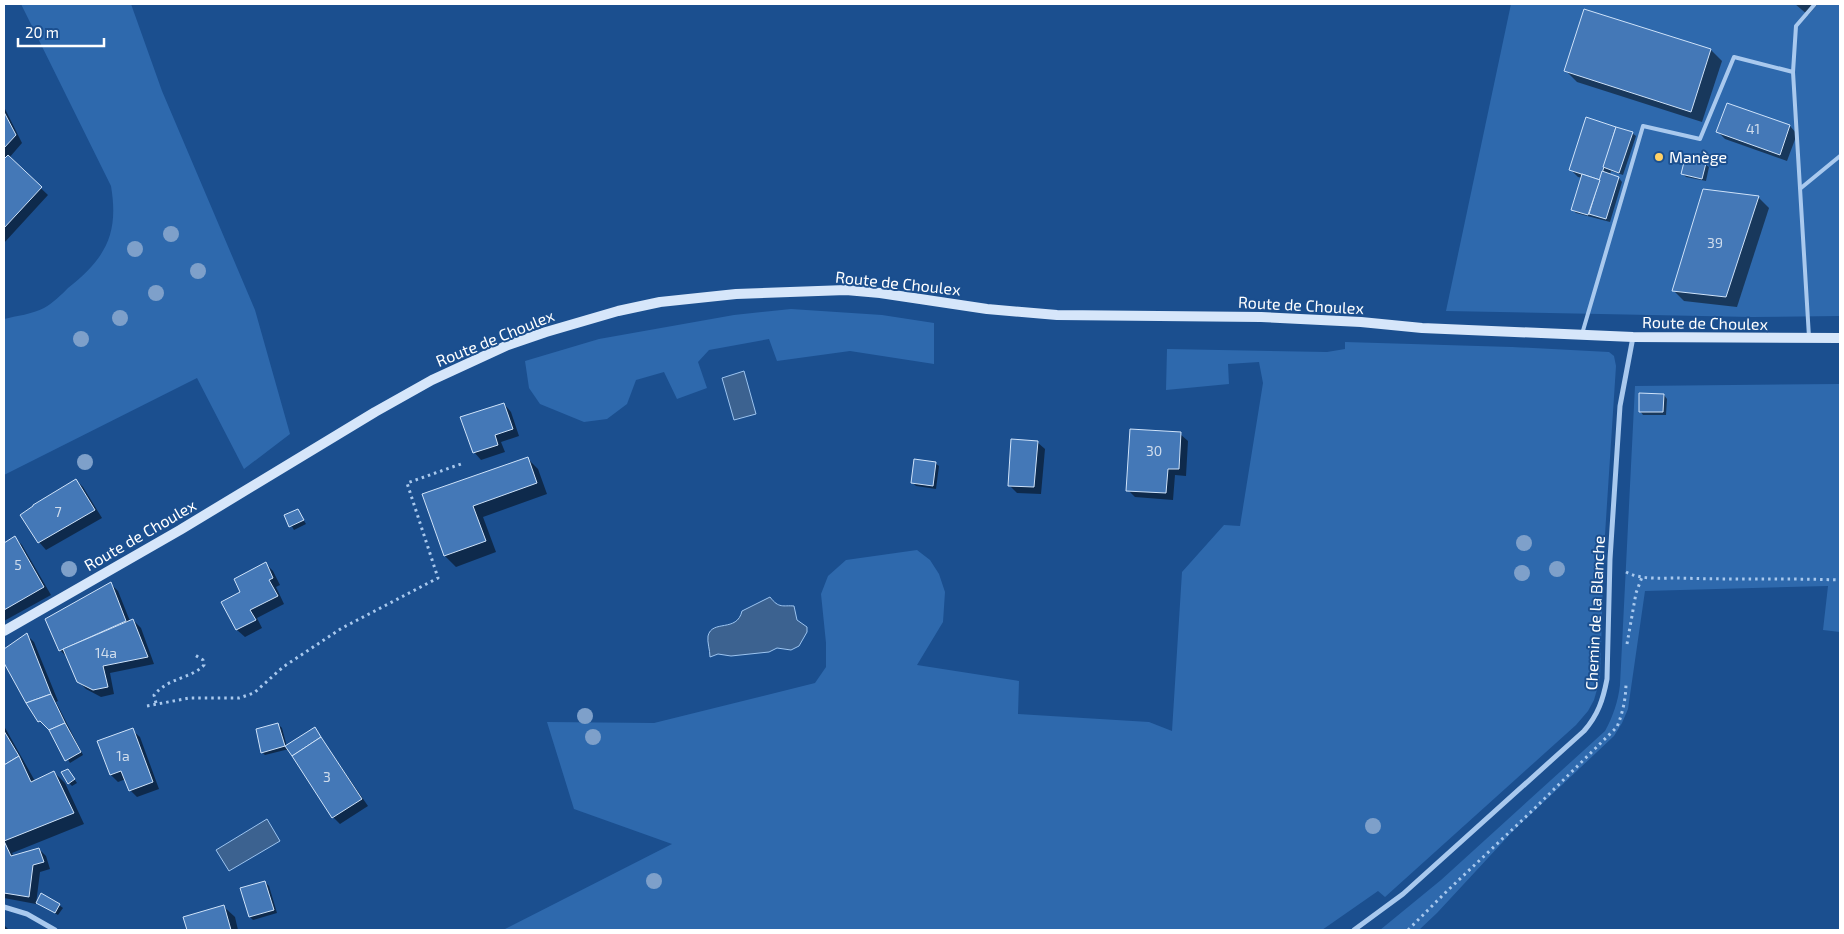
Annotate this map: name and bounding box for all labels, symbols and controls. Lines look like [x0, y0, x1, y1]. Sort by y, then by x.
scale bar [18, 15, 104, 47]
text: 20 m [25, 23, 59, 41]
house number: 41 [1746, 120, 1760, 137]
place label: Manège [1669, 147, 1727, 166]
marker: Manège [1653, 151, 1665, 163]
house number: 39 [1707, 234, 1723, 251]
street label: Route de Choulex [834, 266, 962, 299]
street label: Route de Choulex [1238, 292, 1365, 317]
street label: Route de Choulex [433, 305, 557, 370]
street label: Route de Choulex [1642, 312, 1769, 333]
house number: 30 [1146, 442, 1162, 459]
street label: Route de Choulex [80, 495, 200, 574]
house number: 7 [54, 503, 62, 520]
street label: Chemin de la Blanche [1581, 535, 1608, 691]
house number: 5 [14, 556, 22, 573]
house number: 14a [95, 644, 117, 661]
house number: 1a [116, 747, 130, 764]
house number: 3 [323, 768, 331, 785]

